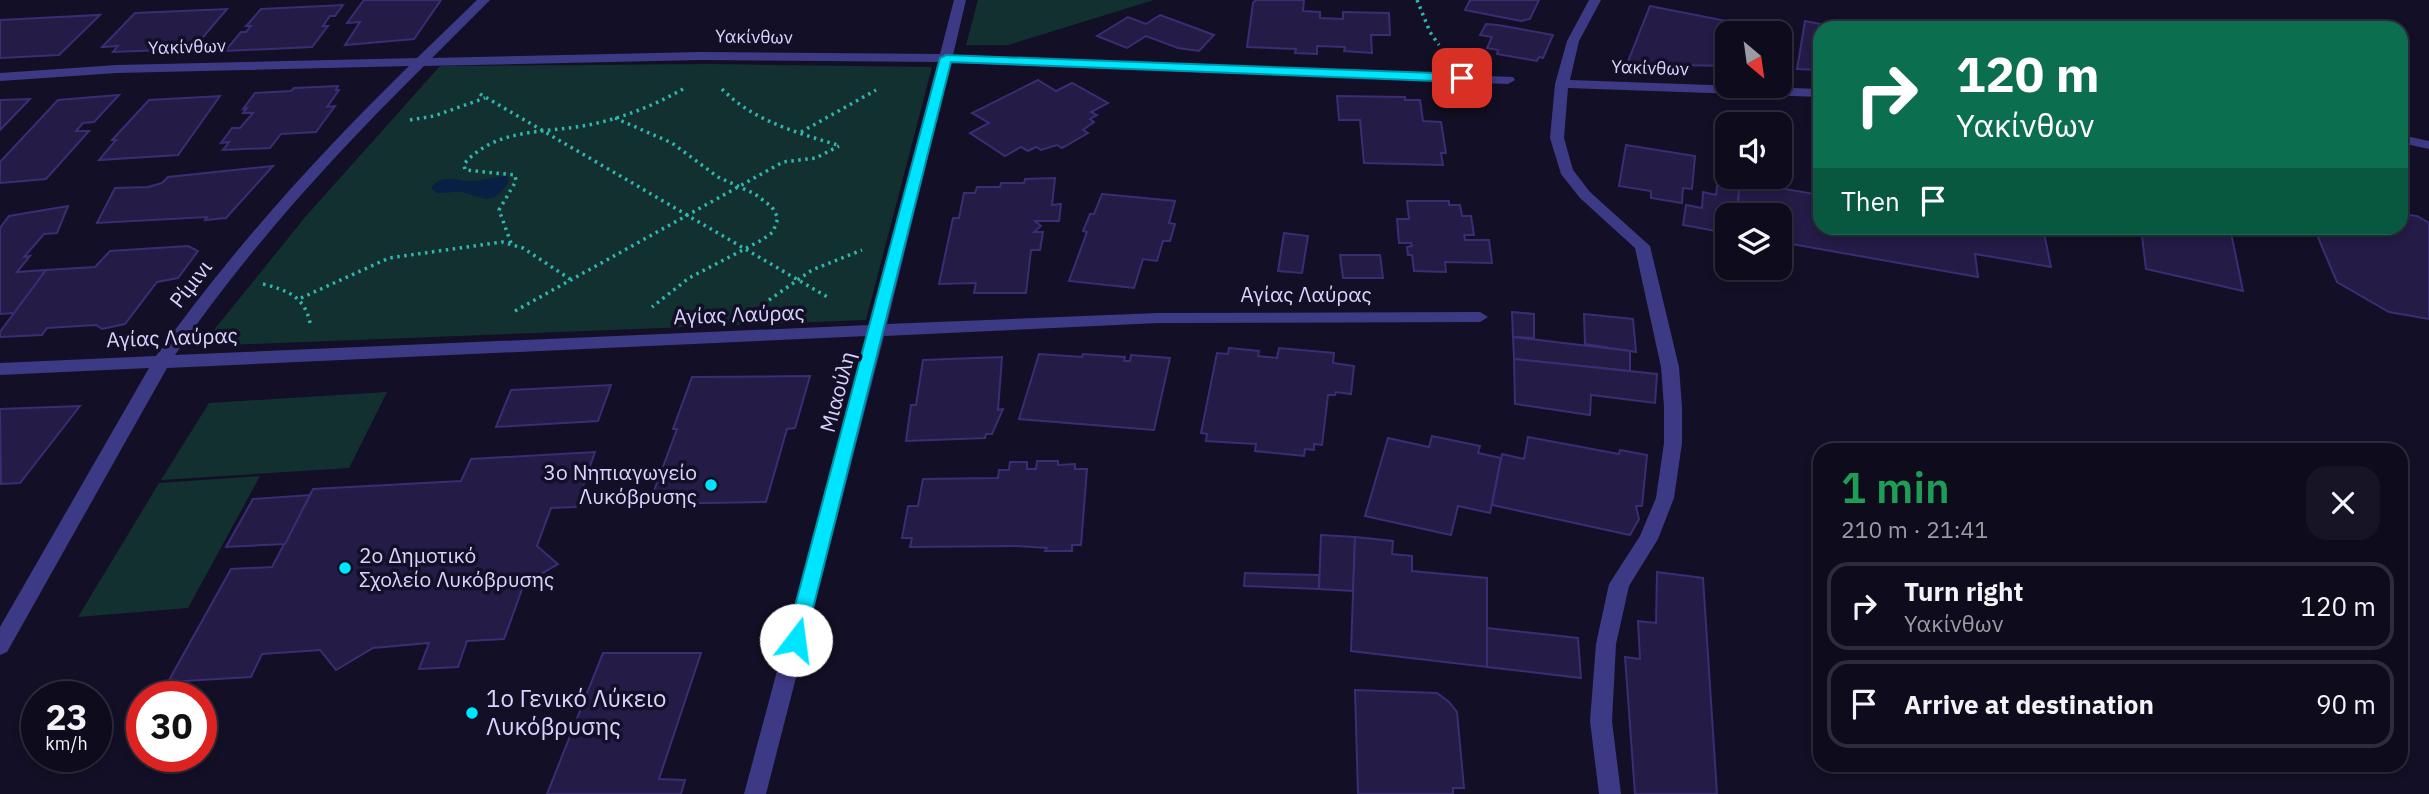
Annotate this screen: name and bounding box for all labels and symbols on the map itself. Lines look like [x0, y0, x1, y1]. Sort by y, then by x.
north arrow [1715, 21, 1792, 98]
street label: Υακίνθων [715, 24, 793, 49]
street label: Υακίνθων [148, 34, 226, 59]
pin [1432, 48, 1492, 108]
street label: Υακίνθων [1611, 55, 1689, 80]
street label: Ρίμινι [163, 254, 218, 313]
street label: Αγίας Λαύρας [1240, 280, 1372, 308]
street label: Αγίας Λαύρας [673, 298, 805, 330]
street label: Αγίας Λαύρας [106, 321, 238, 353]
street label: Μιαούλη [813, 348, 861, 435]
place label: 3ο Νηπιαγωγείο Λυκόβρυσης [543, 458, 697, 510]
marker: 3ο Νηπιαγωγείο Λυκόβρυσης [703, 477, 719, 493]
place label: 2ο Δημοτικό Σχολείο Λυκόβρυσης [359, 541, 554, 593]
marker: 2ο Δημοτικό Σχολείο Λυκόβρυσης [337, 560, 353, 576]
position arrow [759, 603, 833, 677]
speed limit sign: 30 [126, 681, 217, 772]
place label: 1ο Γενικό Λύκειο Λυκόβρυσης [486, 682, 667, 742]
marker: 1ο Γενικό Λύκειο Λυκόβρυσης [464, 705, 480, 721]

